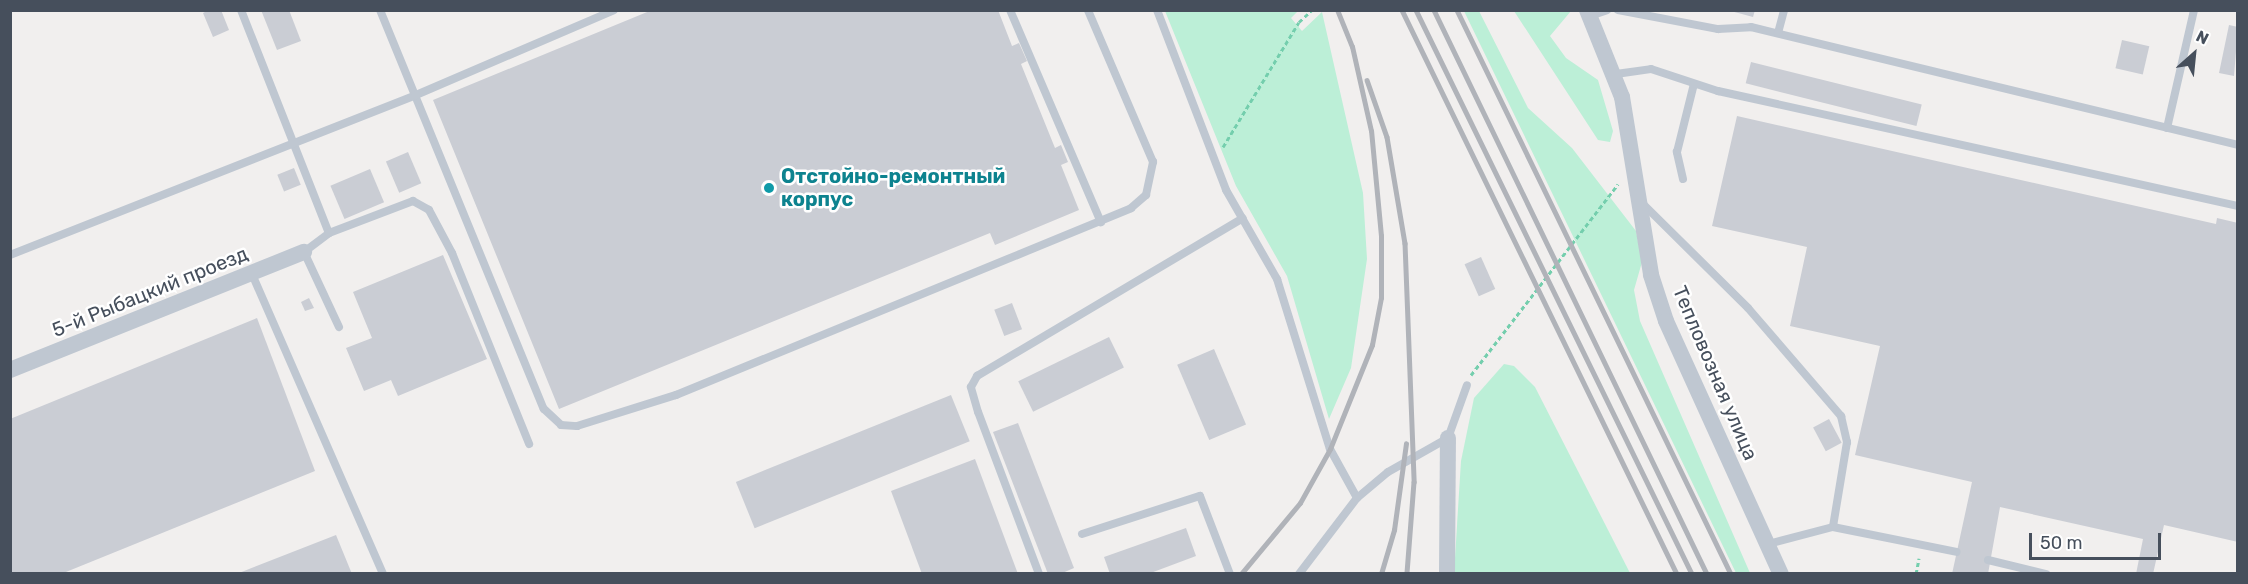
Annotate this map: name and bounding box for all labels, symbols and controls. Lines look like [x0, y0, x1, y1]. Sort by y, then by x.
north arrow [2164, 24, 2224, 84]
text: N [2193, 26, 2212, 49]
place label: Отстойно-ремонтный корпус [781, 164, 1005, 211]
marker: Отстойно-ремонтный корпус [762, 181, 776, 195]
street label: 5-й Рыбацкий проезд [48, 242, 252, 342]
street label: Тепловозная улица [1667, 282, 1763, 464]
scale bar [2032, 521, 2164, 559]
text: 50 m [2040, 532, 2083, 554]

